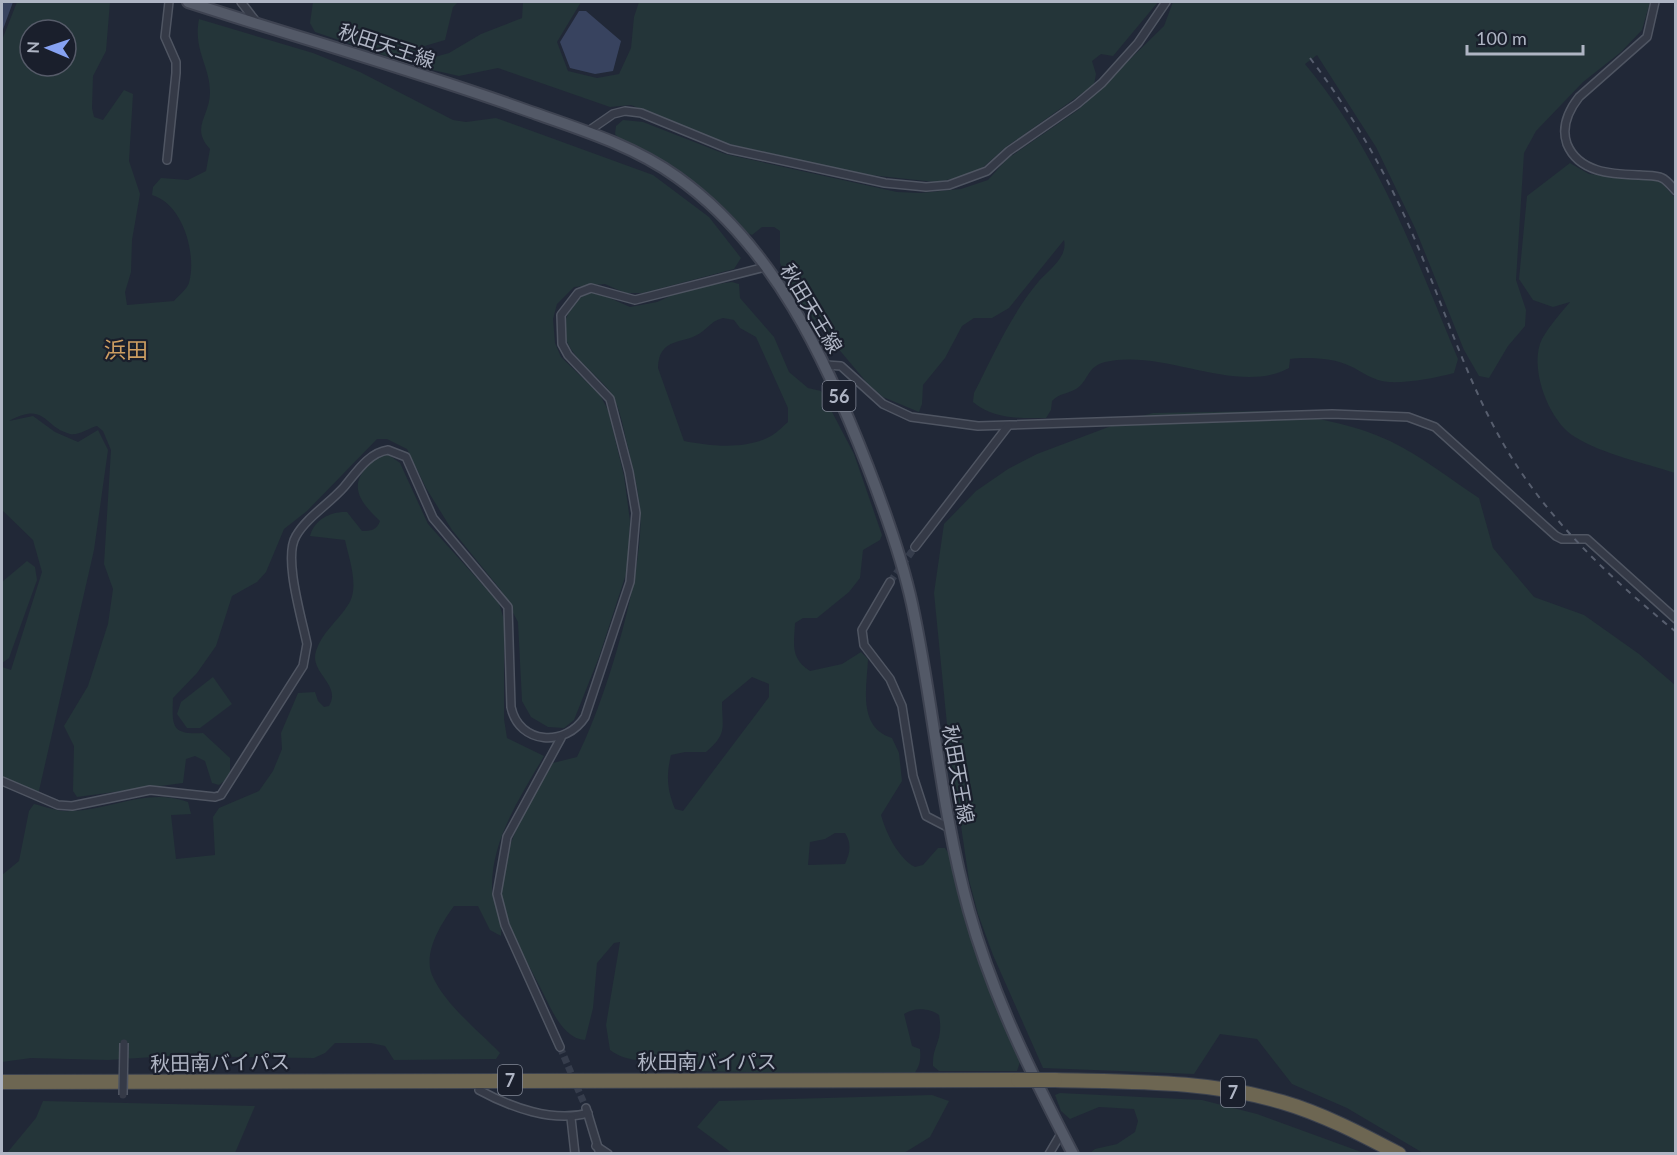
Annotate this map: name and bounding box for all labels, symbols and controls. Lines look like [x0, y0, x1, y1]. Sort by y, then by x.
north arrow [18, 18, 78, 78]
street label: 秋田天王線 [336, 18, 438, 72]
scale bar [1467, 18, 1582, 56]
text: 100 m [1476, 27, 1527, 49]
text: N [23, 41, 42, 54]
street label: 秋田天王線 [776, 259, 848, 357]
district label: 浜田 [104, 336, 148, 363]
road number: 56 [822, 381, 856, 411]
street label: 秋田天王線 [938, 723, 980, 825]
street label: 秋田南バイパス [150, 1049, 290, 1075]
street label: 秋田南バイパス [637, 1049, 777, 1073]
road number: 7 [498, 1065, 522, 1095]
road number: 7 [1221, 1077, 1245, 1107]

